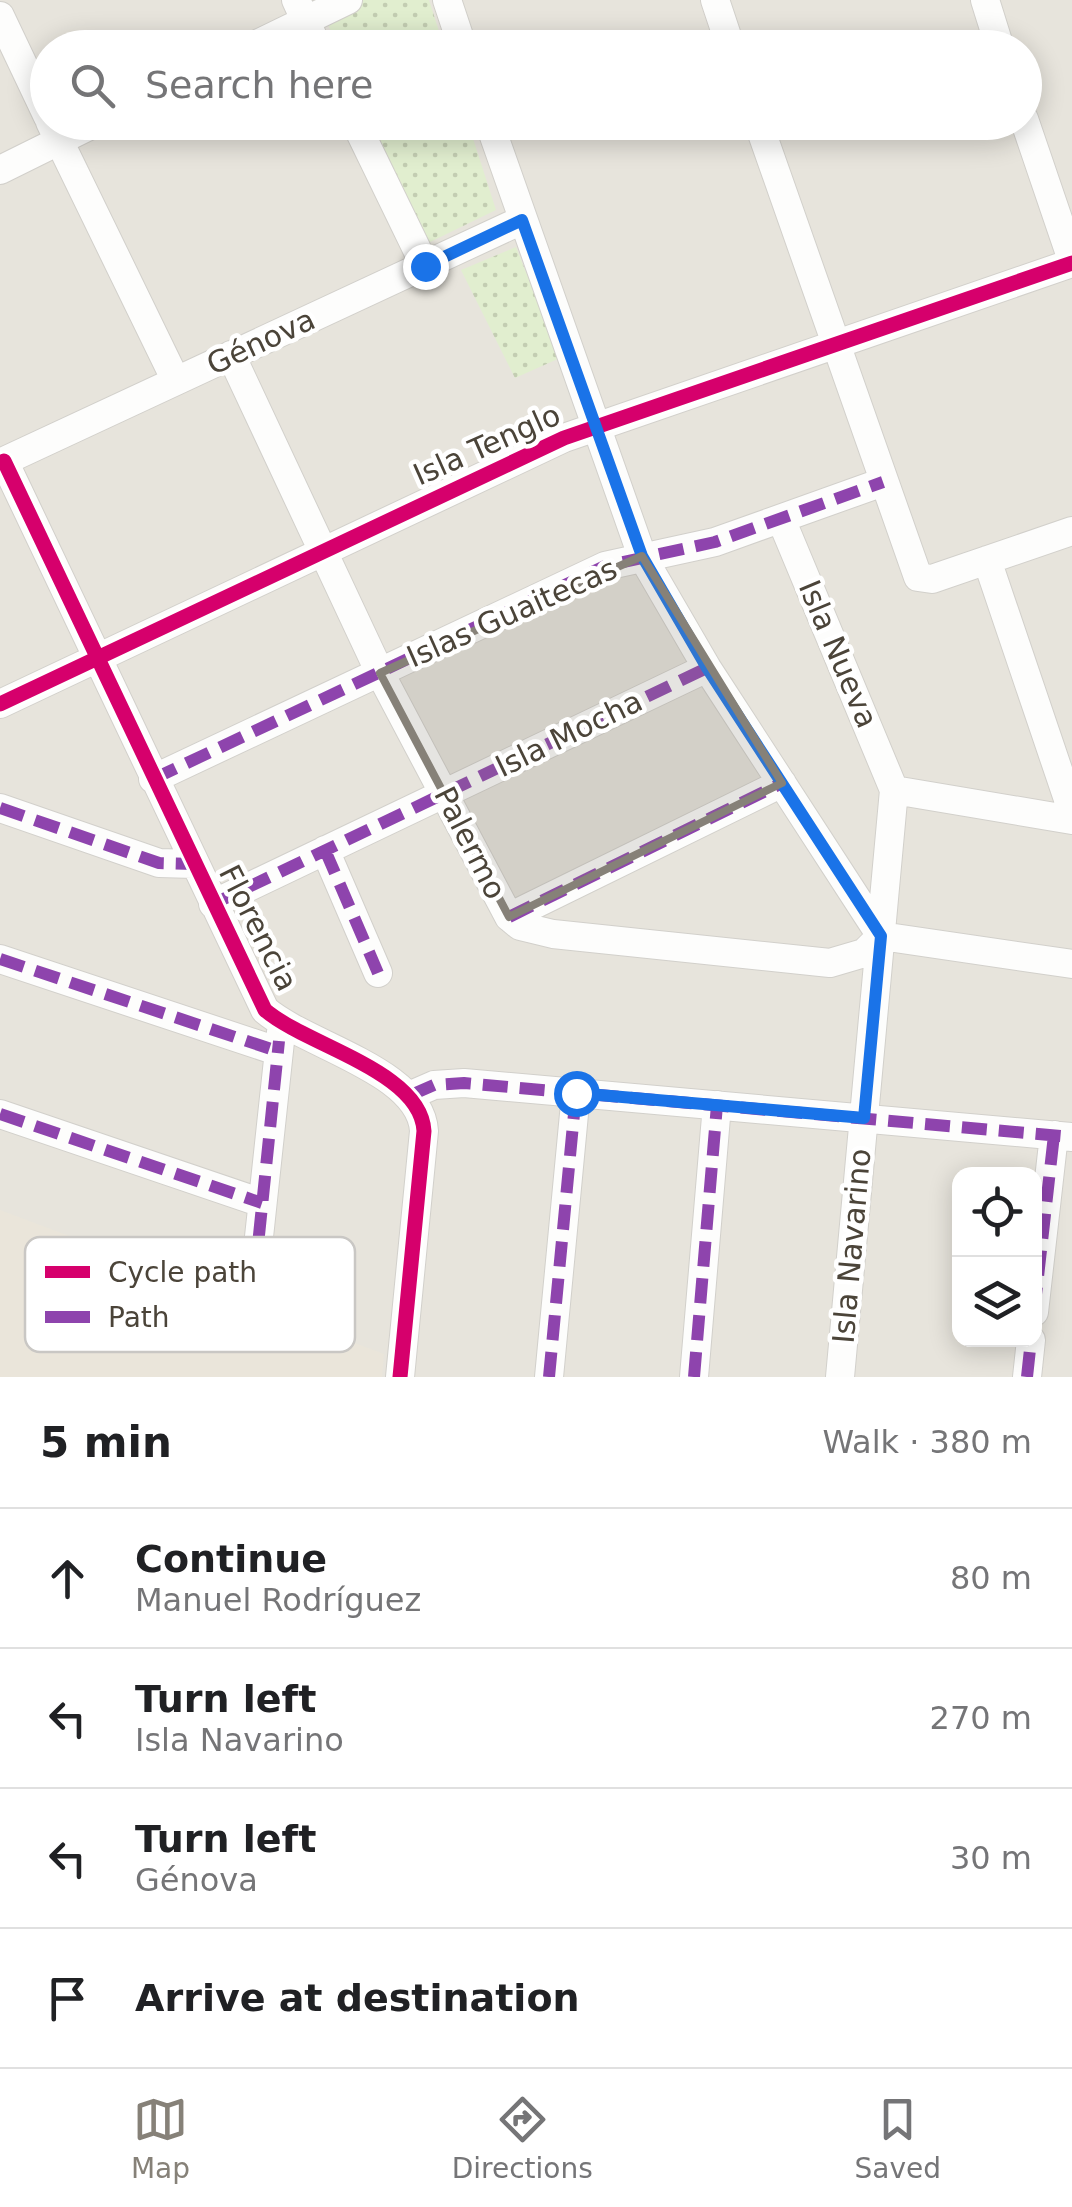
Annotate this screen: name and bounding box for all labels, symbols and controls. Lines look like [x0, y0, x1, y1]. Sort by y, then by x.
search box [30, 30, 1042, 140]
icon: search [65, 58, 120, 113]
text: Search here [145, 63, 373, 107]
route end [403, 244, 449, 290]
street label: Génova [201, 301, 320, 382]
street label: Isla Tenglo [408, 397, 566, 492]
street label: Islas Guaitecas [401, 551, 622, 675]
street label: Isla Nueva [792, 575, 885, 733]
street label: Isla Mocha [490, 683, 648, 784]
street label: Palermo [427, 781, 514, 905]
street label: Florencia [212, 859, 305, 996]
route start [554, 1071, 600, 1117]
street label: Isla Navarino [826, 1147, 877, 1345]
map controls [952, 1167, 1042, 1347]
button: locate [952, 1167, 1042, 1257]
legend [25, 1237, 355, 1352]
text: Cycle path [108, 1256, 257, 1289]
button: layers [952, 1257, 1042, 1347]
text: Path [108, 1301, 170, 1334]
text: 5 min [40, 1418, 172, 1467]
text: Walk · 380 m [822, 1423, 1032, 1461]
text: Continue [135, 1537, 327, 1581]
icon: ahead [40, 1551, 95, 1606]
text: 80 m [950, 1559, 1032, 1597]
text: Manuel Rodríguez [135, 1581, 421, 1619]
text: Turn left [135, 1677, 316, 1721]
icon: left [40, 1691, 95, 1746]
text: 270 m [930, 1699, 1032, 1737]
text: Isla Navarino [135, 1721, 344, 1759]
text: Turn left [135, 1817, 316, 1861]
icon: left [40, 1831, 95, 1886]
text: 30 m [950, 1839, 1032, 1877]
text: Génova [135, 1861, 258, 1899]
icon: arrive [40, 1971, 95, 2026]
text: Arrive at destination [135, 1976, 580, 2020]
tab: Map [131, 2092, 190, 2185]
tab: Directions [452, 2092, 593, 2185]
tab: Saved [855, 2092, 941, 2185]

